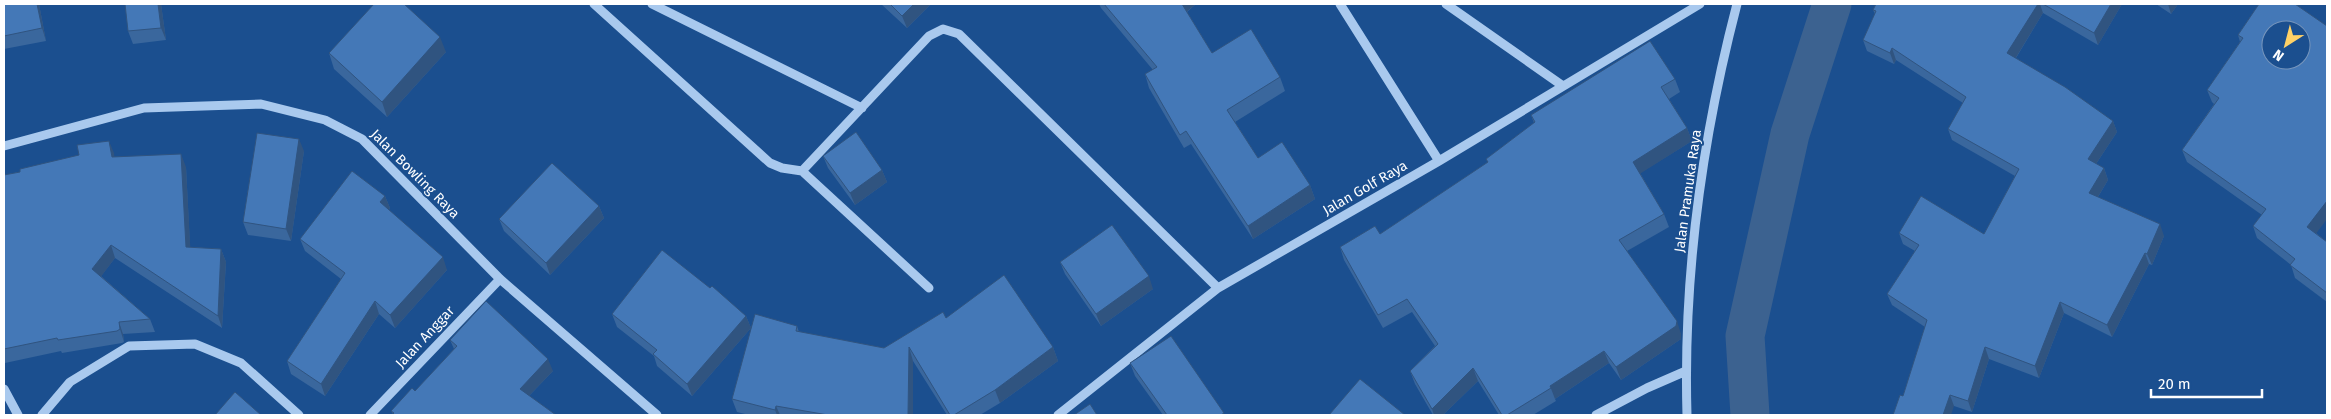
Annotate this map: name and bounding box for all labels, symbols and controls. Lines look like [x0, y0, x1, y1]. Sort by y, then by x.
north arrow [2261, 20, 2311, 70]
text: N [2270, 46, 2287, 65]
street label: Jalan Bowling Raya [367, 126, 463, 222]
street label: Jalan Pramuka Raya [1671, 128, 1705, 254]
street label: Jalan Golf Raya [1320, 157, 1410, 219]
street label: Jalan Anggar [392, 302, 459, 372]
scale bar [2151, 366, 2262, 398]
text: 20 m [2158, 375, 2191, 393]

